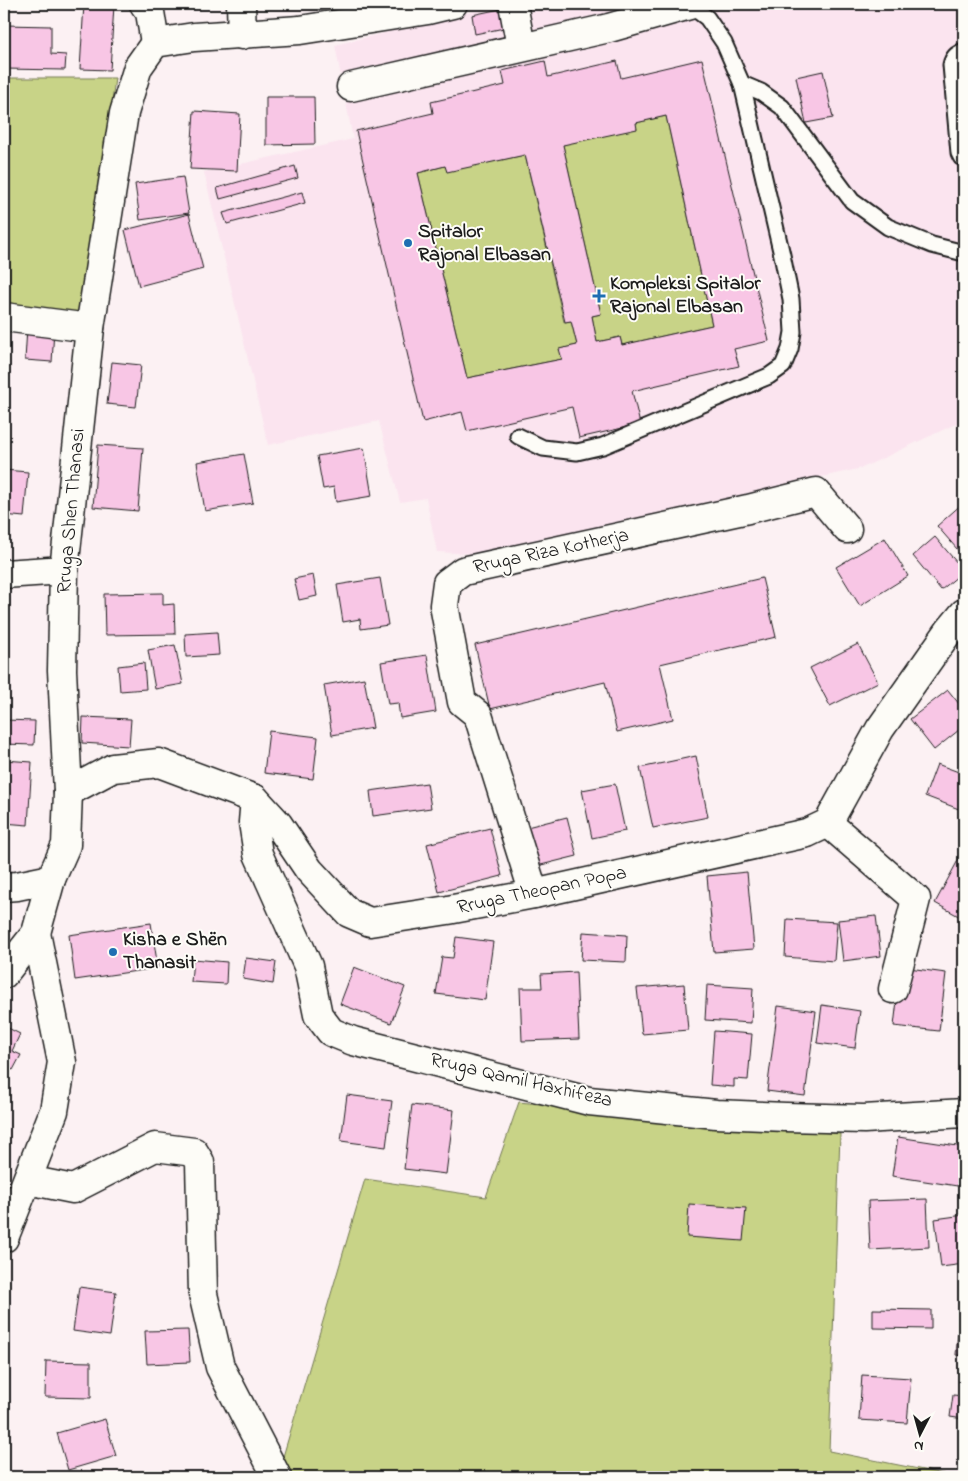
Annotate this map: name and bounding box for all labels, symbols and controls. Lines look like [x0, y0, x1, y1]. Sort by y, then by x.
place label: Spitalor Rajonal Elbasan [418, 218, 551, 270]
marker: Spitalor Rajonal Elbasan [402, 237, 414, 249]
place label: Kompleksi Spitalor Rajonal Elbasan [610, 270, 761, 322]
marker: Kompleksi Spitalor Rajonal Elbasan [592, 289, 606, 303]
street label: Rruga Shen Thanasi [50, 427, 95, 595]
street label: Rruga Riza Kotherja [470, 521, 632, 584]
street label: Rruga Theopan Popa [454, 859, 630, 924]
place label: Kisha e Shën Thanasit [123, 926, 227, 978]
marker: Kisha e Shën Thanasit [107, 946, 119, 958]
street label: Rruga Qamil Haxhifeza [427, 1046, 615, 1117]
north arrow [896, 1408, 946, 1458]
text: N [913, 1435, 925, 1456]

